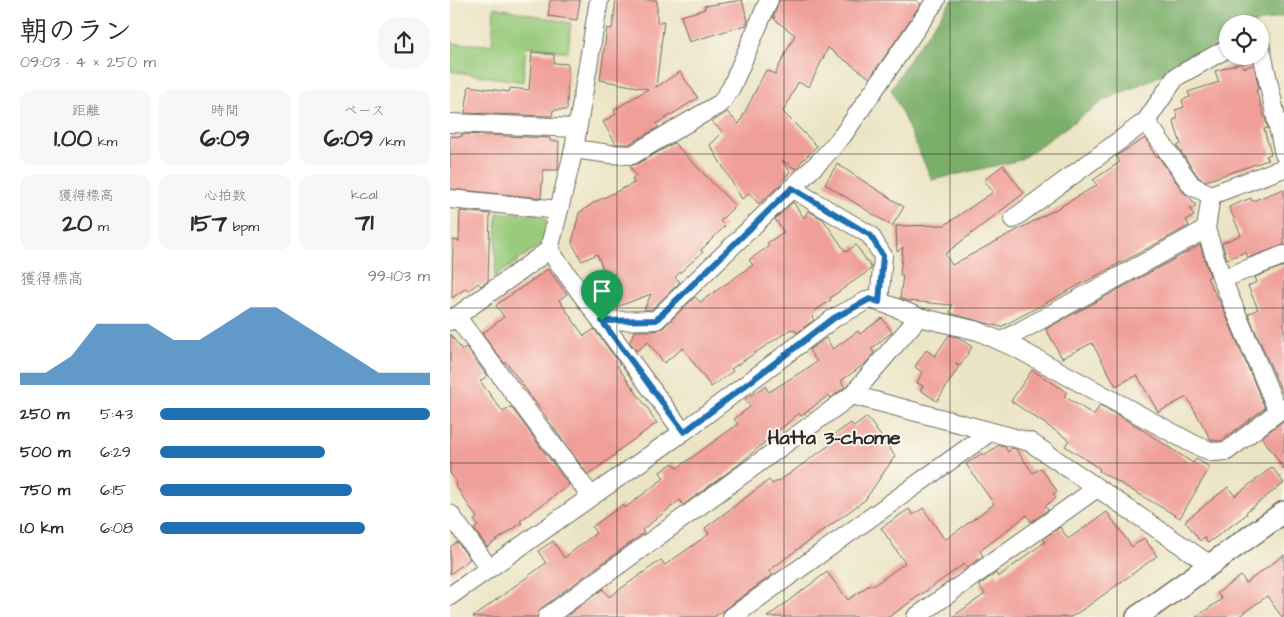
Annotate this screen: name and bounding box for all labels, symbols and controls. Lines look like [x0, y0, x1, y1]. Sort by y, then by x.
text: 朝のラン [20, 12, 132, 51]
map controls [1219, 15, 1269, 65]
button: locate [1219, 15, 1269, 65]
button: share [378, 17, 430, 69]
text: 09:03 · 4 × 250 m [20, 51, 156, 73]
text: 距離 [72, 101, 100, 121]
text: 時間 [211, 101, 239, 121]
text: ペース [344, 101, 385, 121]
text: 1.00 [54, 121, 92, 156]
text: 6:09 [200, 121, 250, 156]
text: 6:09 [324, 121, 374, 156]
text: km [92, 132, 117, 152]
text: /km [374, 132, 405, 152]
text: kcal [351, 185, 378, 205]
text: 獲得標高 [58, 186, 114, 206]
text: 心拍数 [204, 186, 246, 206]
text: 71 [355, 205, 374, 240]
text: 20 [62, 206, 92, 241]
text: 157 [191, 206, 227, 241]
text: m [92, 217, 109, 237]
text: bpm [227, 217, 259, 237]
text: 99–103 m [368, 265, 430, 287]
text: 獲得標高 [20, 268, 84, 290]
pin [581, 270, 623, 321]
icon: arrive [588, 277, 616, 305]
text: 250 m [20, 403, 69, 425]
text: 5:43 [100, 403, 133, 425]
district label: Hatta 3-chome [767, 424, 901, 452]
text: 500 m [20, 441, 70, 463]
text: 6:29 [100, 441, 131, 463]
text: 750 m [20, 479, 70, 501]
text: 6:15 [100, 479, 126, 501]
text: 1.0 km [20, 517, 63, 539]
text: 6:08 [100, 517, 133, 539]

